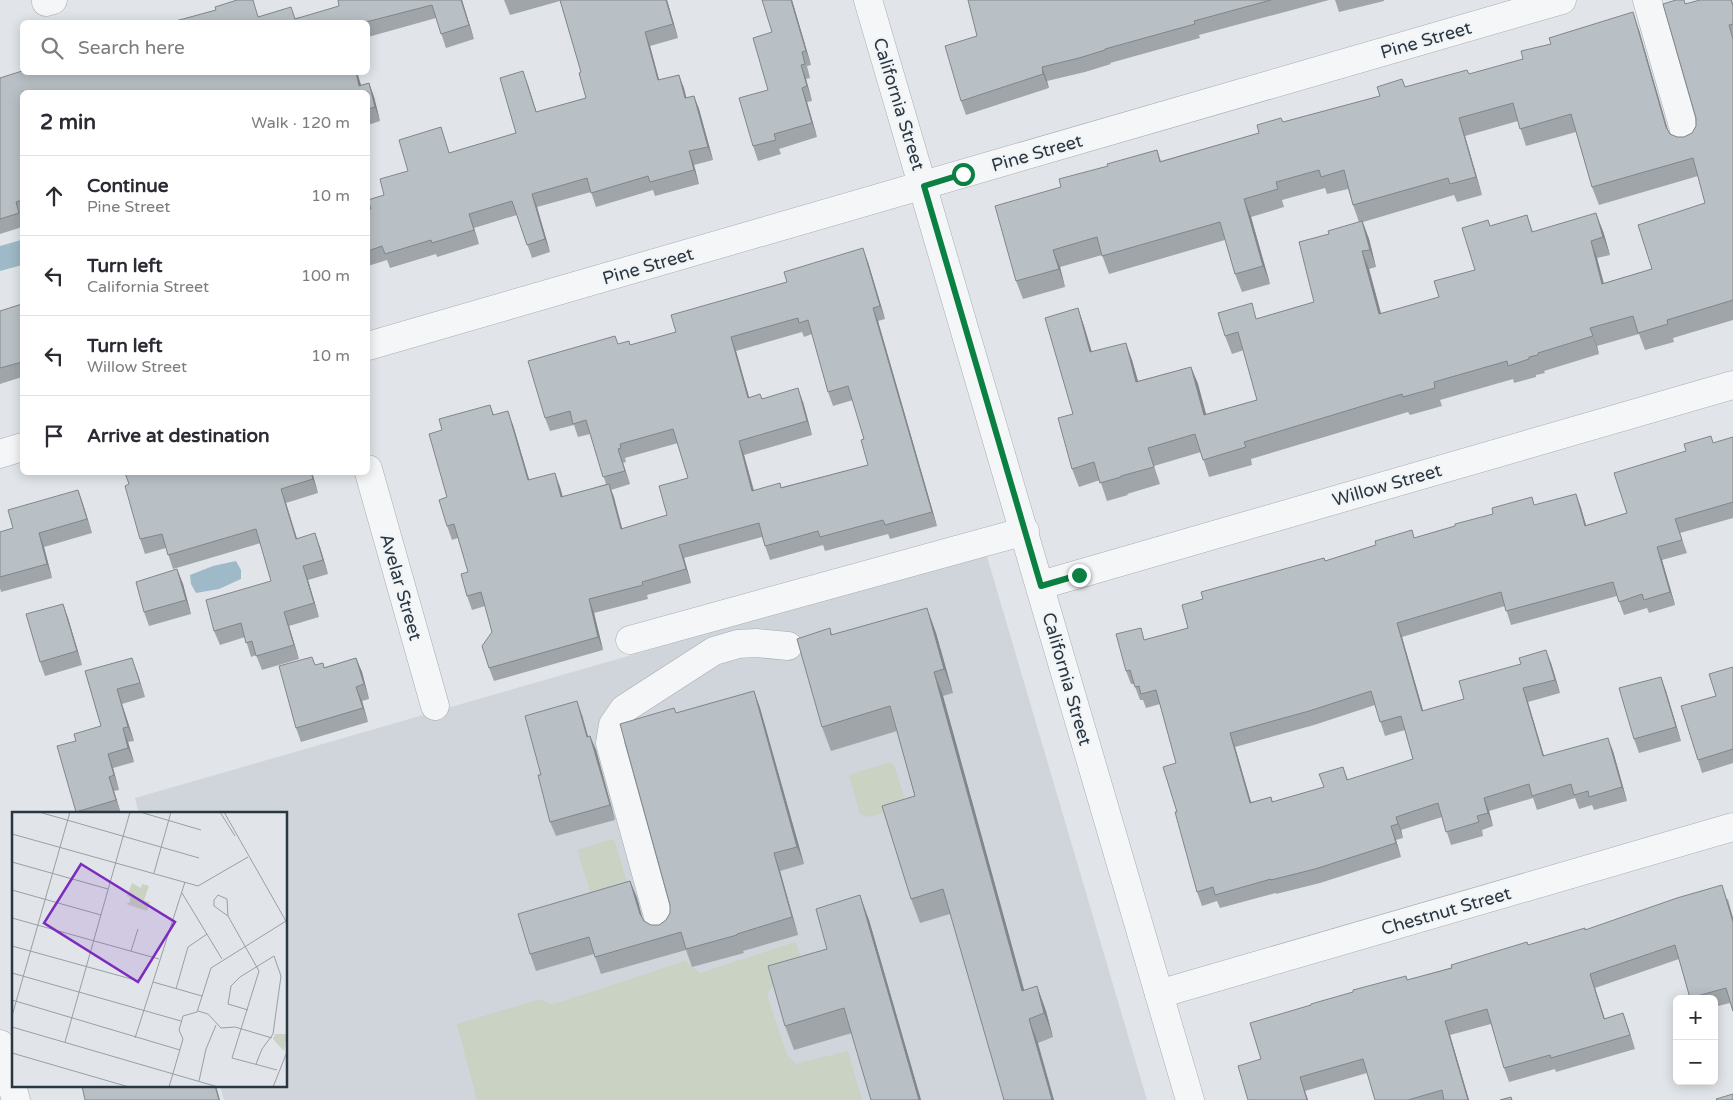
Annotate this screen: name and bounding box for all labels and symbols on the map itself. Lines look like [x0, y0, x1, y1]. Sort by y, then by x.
street label: Pine Street [1378, 16, 1474, 63]
street label: California Street [868, 35, 930, 173]
street label: Pine Street [989, 129, 1085, 176]
route start [952, 163, 975, 186]
street label: Pine Street [600, 242, 696, 289]
street label: Willow Street [1330, 459, 1444, 511]
street label: Avelar Street [375, 531, 427, 643]
route end [1068, 564, 1091, 587]
street label: California Street [1037, 610, 1097, 748]
inset map [12, 812, 288, 1088]
street label: Chestnut Street [1379, 882, 1514, 940]

